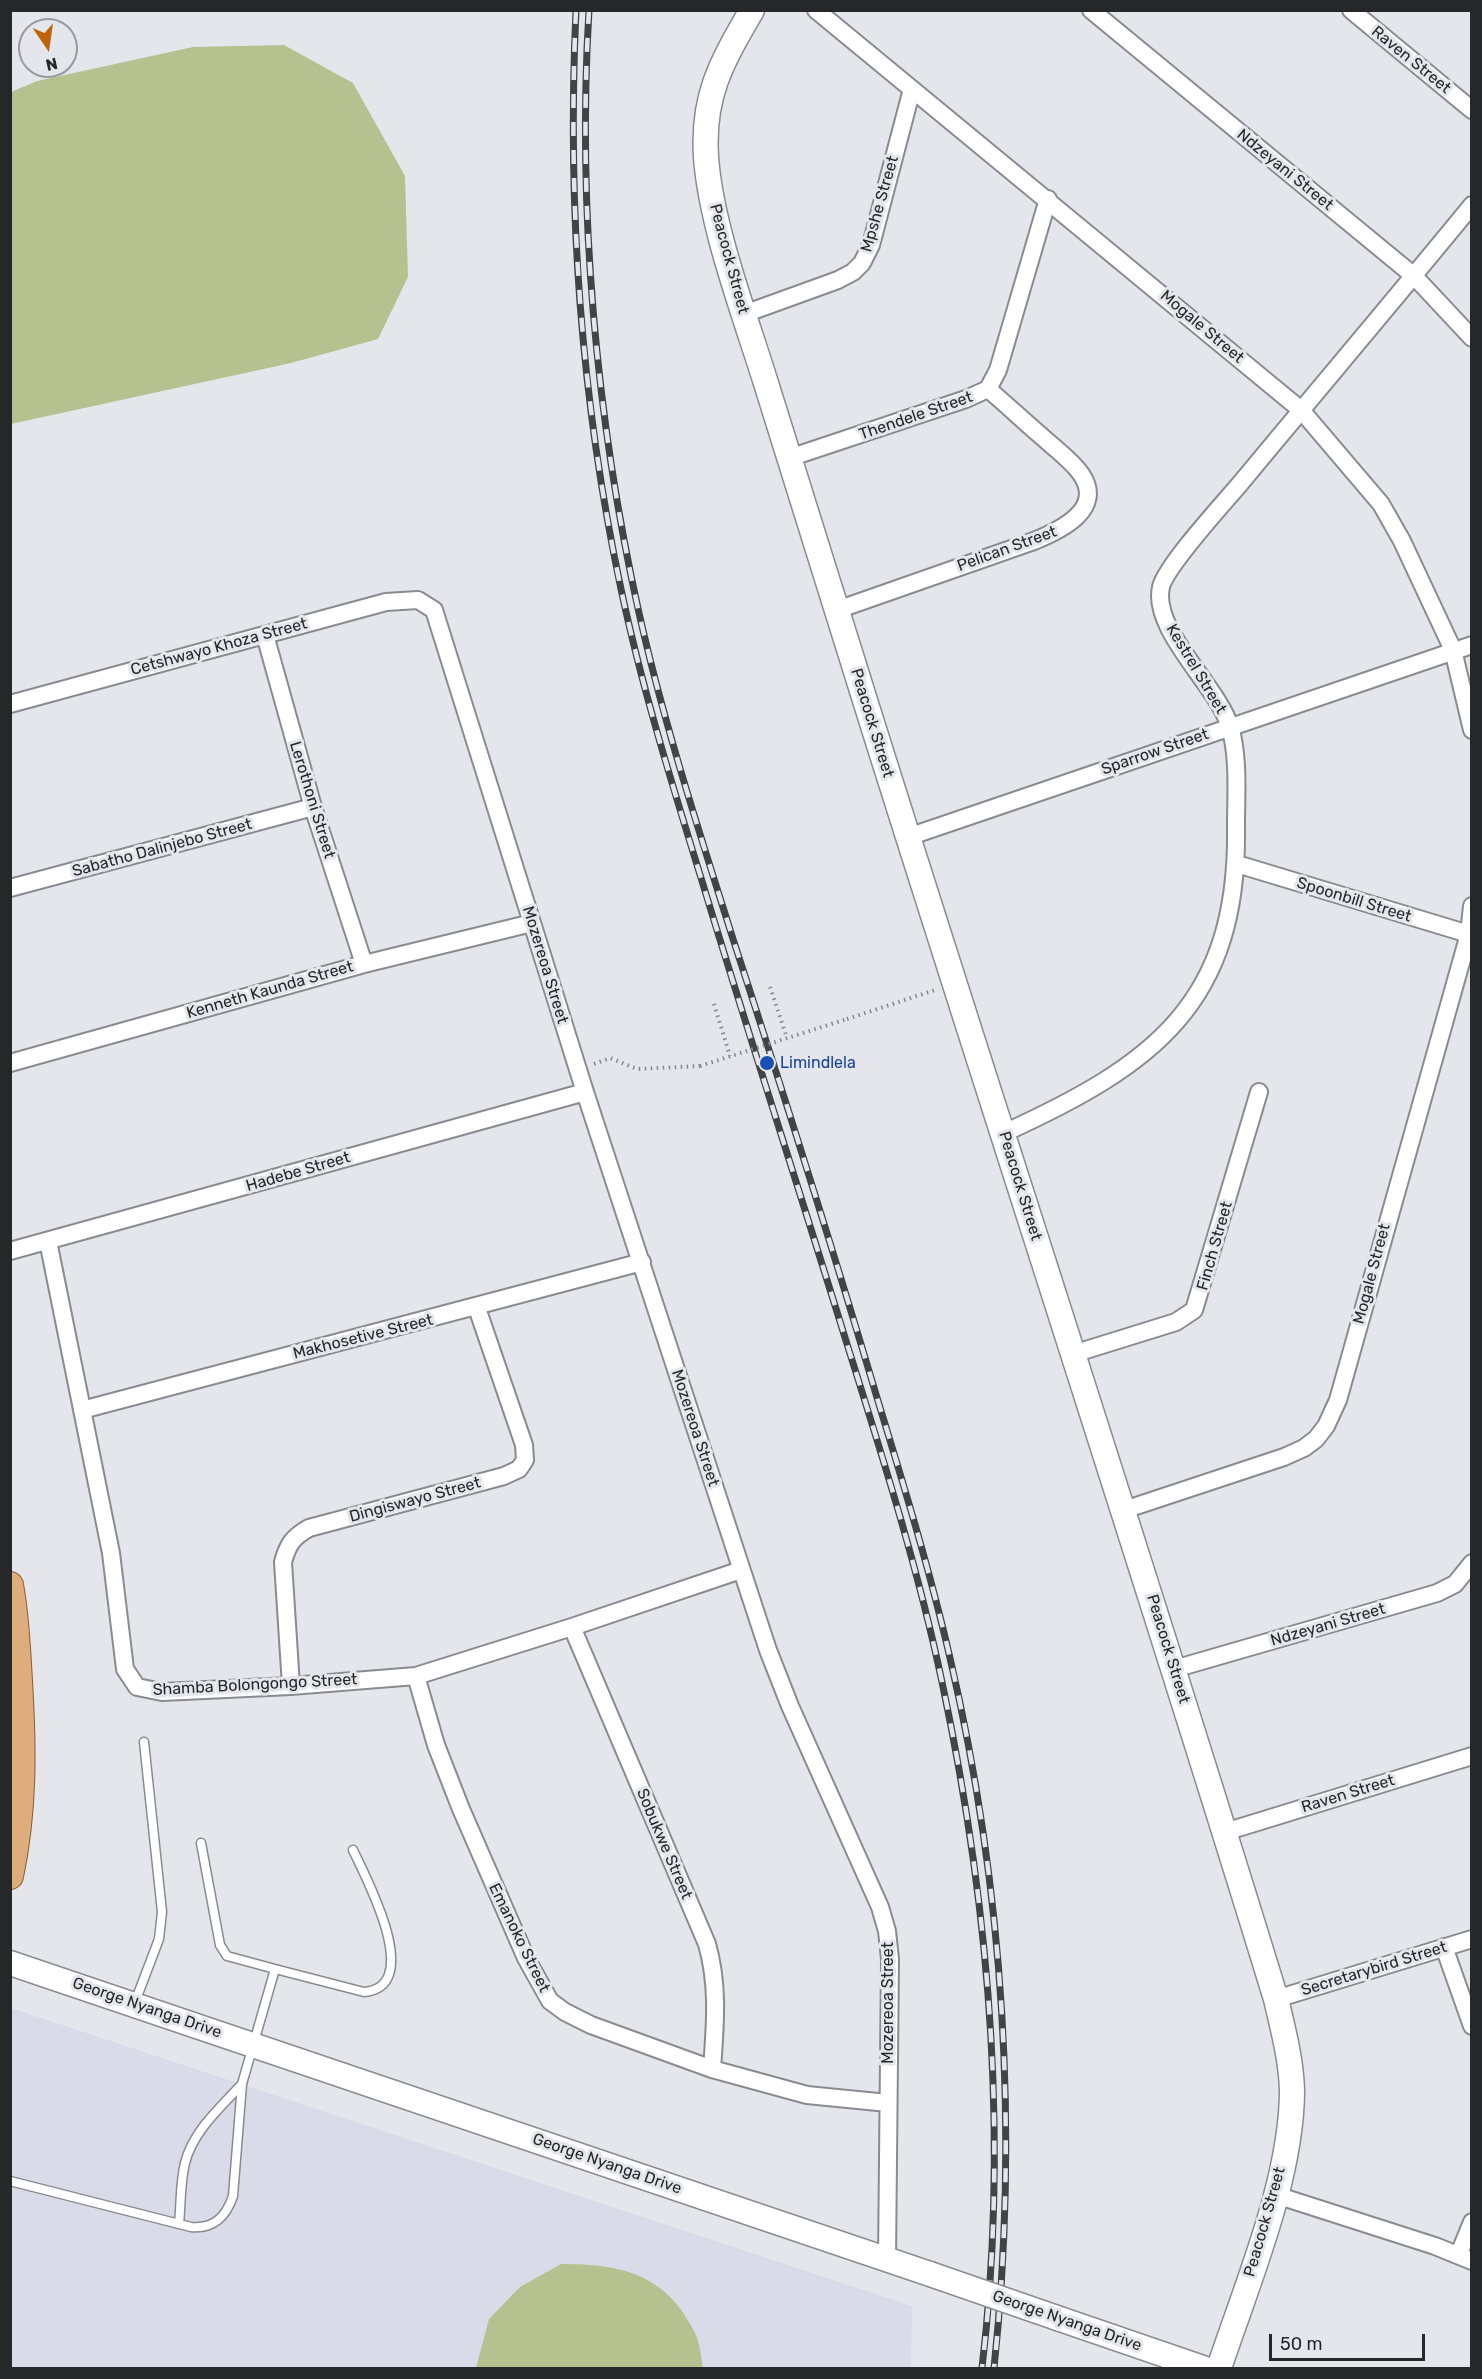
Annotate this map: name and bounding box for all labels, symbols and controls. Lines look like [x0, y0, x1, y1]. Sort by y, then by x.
north arrow [18, 18, 78, 78]
street label: Raven Street [1367, 22, 1455, 98]
text: N [44, 54, 59, 75]
street label: Ndzeyani Street [1233, 125, 1337, 215]
street label: Mpshe Street [857, 154, 903, 254]
street label: Peacock Street [705, 202, 753, 316]
street label: Mogale Street [1156, 286, 1248, 368]
street label: Thendele Street [857, 388, 975, 444]
street label: Pelican Street [955, 522, 1059, 576]
street label: Cetshwayo Khoza Street [129, 614, 309, 680]
street label: Kestrel Street [1162, 621, 1230, 717]
street label: Peacock Street [846, 666, 898, 780]
street label: Sparrow Street [1099, 725, 1211, 779]
street label: Lerothoni Street [285, 739, 339, 861]
street label: Sabatho Dalinjebo Street [70, 815, 254, 881]
street label: Spoonbill Street [1294, 873, 1414, 927]
street label: Mozereoa Street [518, 904, 572, 1026]
street label: Kenneth Kaunda Street [184, 957, 356, 1023]
place label: Limindlela [780, 1053, 856, 1073]
marker: Limindlela [758, 1054, 776, 1072]
street label: Peacock Street [994, 1129, 1046, 1243]
street label: Hadebe Street [244, 1148, 352, 1196]
street label: Finch Street [1193, 1199, 1237, 1293]
street label: Mogale Street [1349, 1222, 1395, 1326]
street label: Makhosetive Street [291, 1310, 435, 1364]
street label: Mozereoa Street [667, 1367, 723, 1489]
street label: Dingiswayo Street [347, 1473, 483, 1527]
street label: Peacock Street [1142, 1592, 1194, 1706]
street label: Ndzeyani Street [1268, 1599, 1388, 1651]
street label: Shamba Bolongongo Street [152, 1670, 358, 1700]
street label: Raven Street [1299, 1771, 1397, 1817]
street label: Sobukwe Street [632, 1786, 696, 1902]
street label: Emanoko Street [484, 1880, 554, 1996]
street label: Secretarybird Street [1299, 1938, 1449, 2000]
street label: Mozereoa Street [878, 1942, 898, 2064]
street label: George Nyanga Drive [70, 1973, 224, 2043]
street label: George Nyanga Drive [530, 2129, 684, 2199]
street label: Peacock Street [1240, 2165, 1290, 2279]
street label: George Nyanga Drive [990, 2286, 1144, 2356]
scale bar [1272, 2322, 1428, 2360]
text: 50 m [1280, 2333, 1323, 2355]

